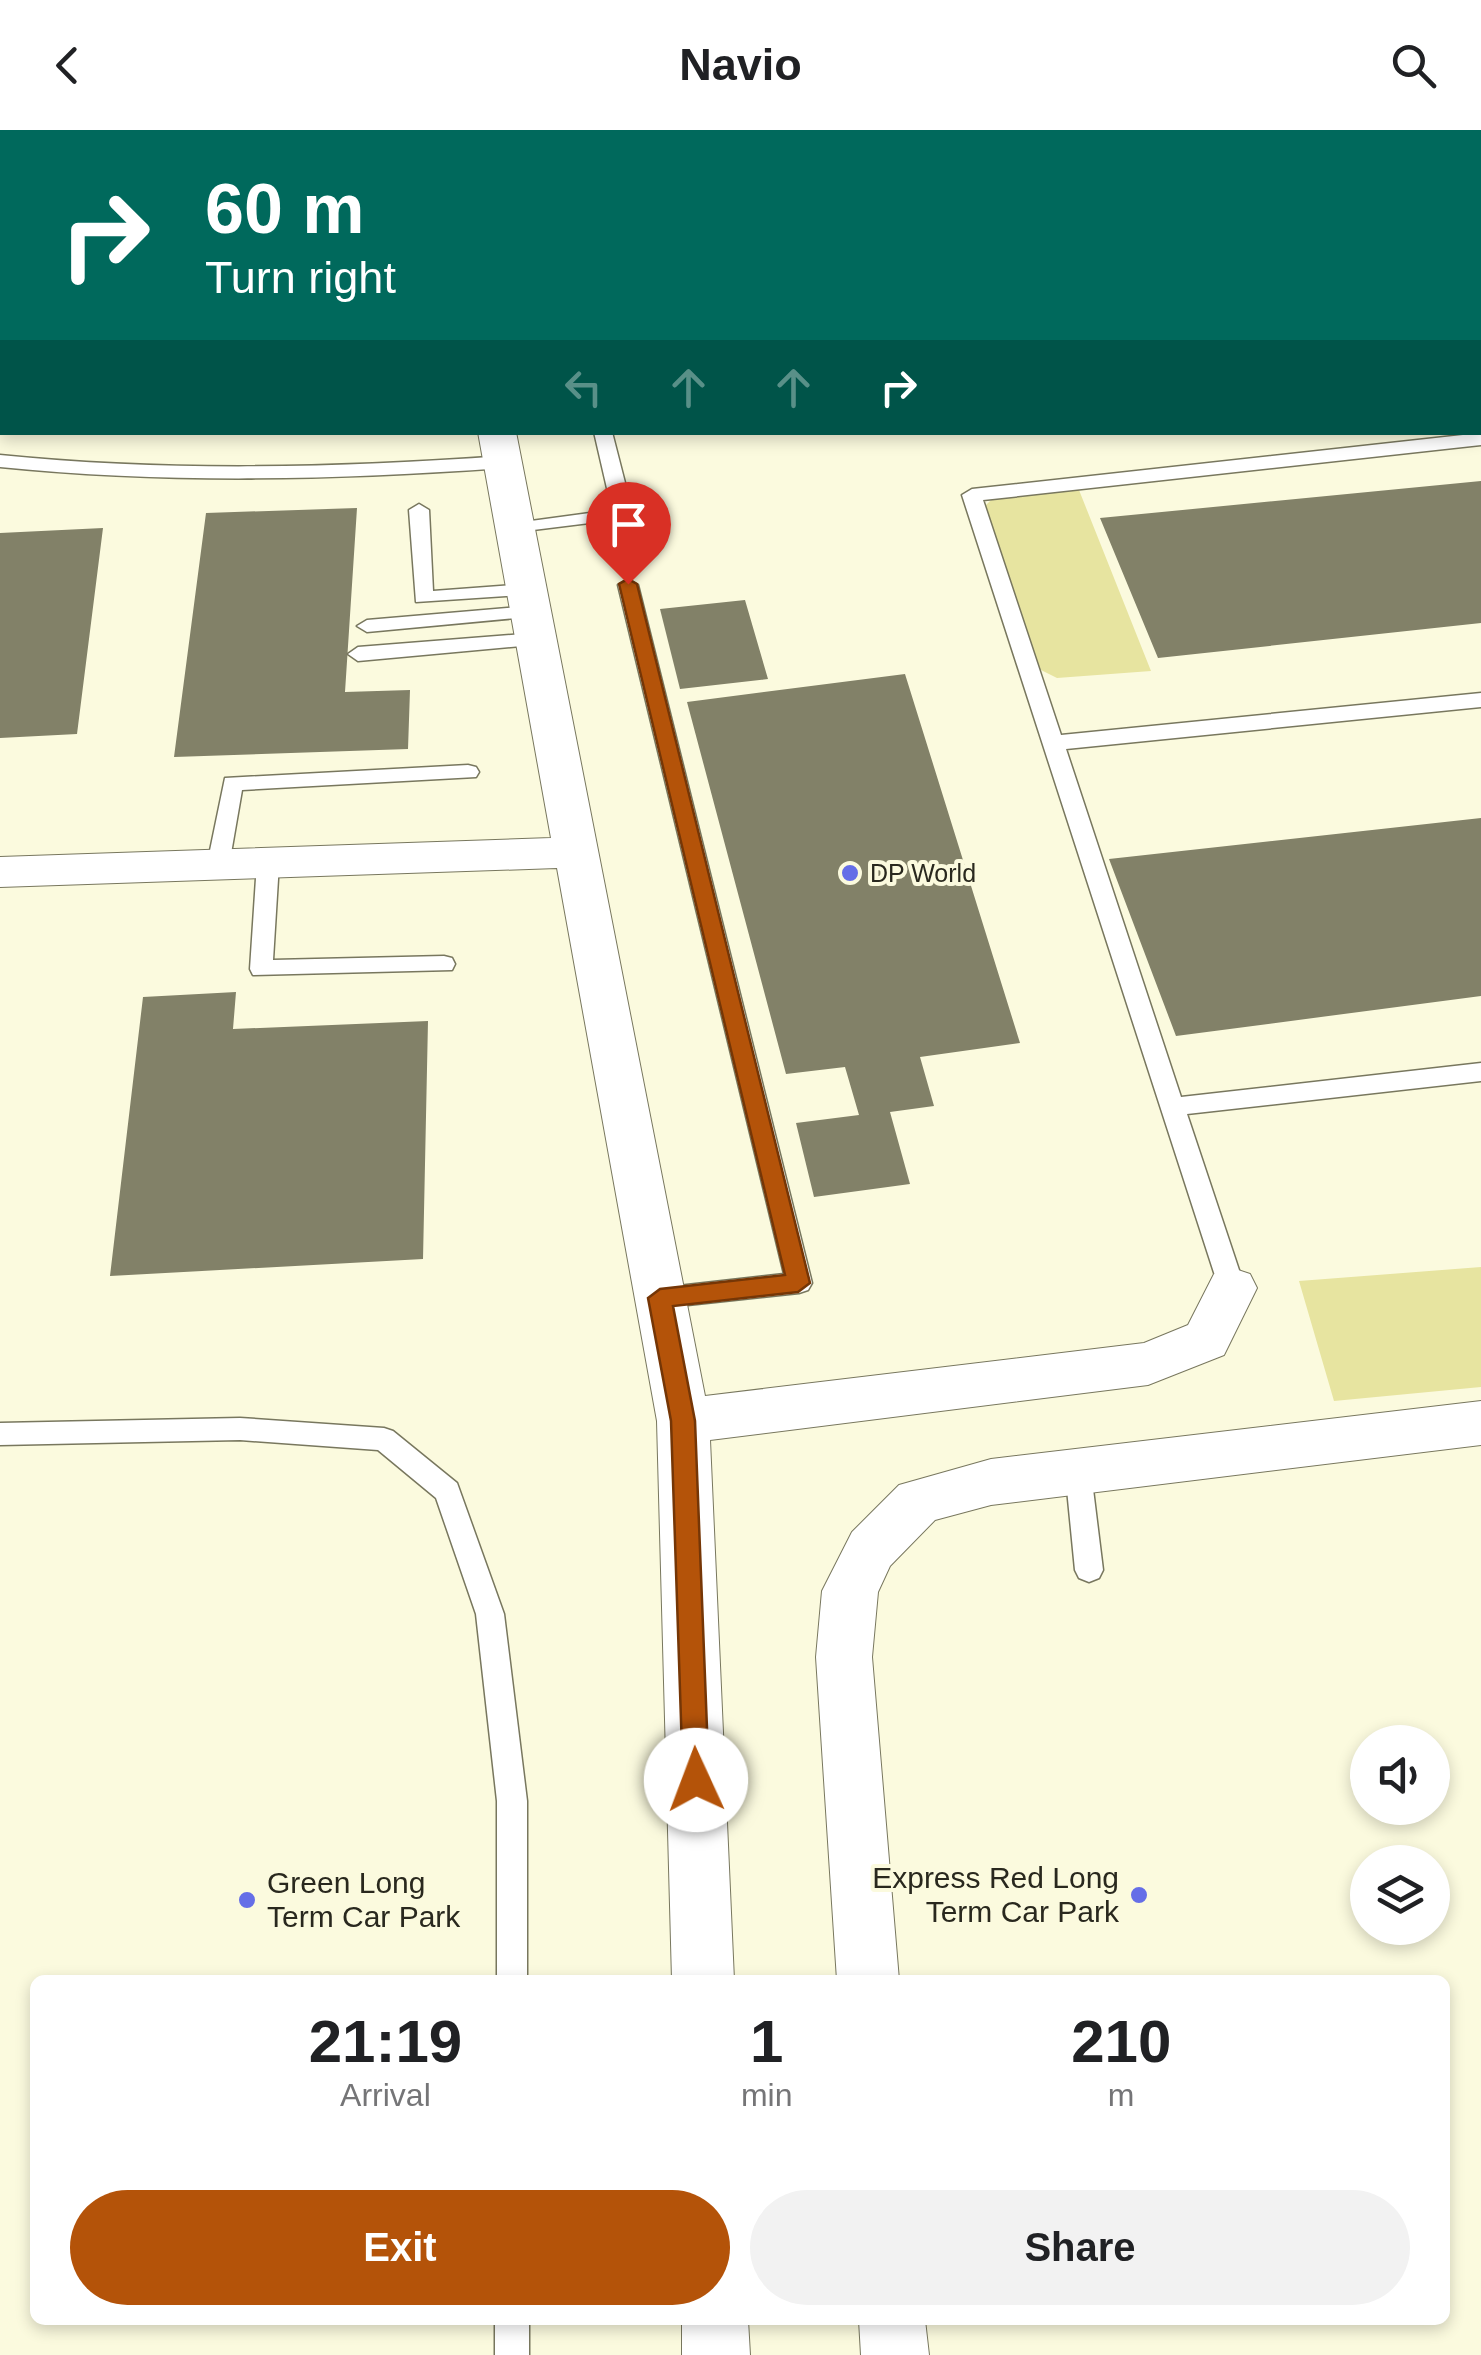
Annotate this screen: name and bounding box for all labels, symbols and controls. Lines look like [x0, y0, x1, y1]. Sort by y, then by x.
icon: back [40, 38, 95, 93]
icon: search [1386, 38, 1441, 93]
text: Navio [679, 39, 802, 90]
icon: right [40, 170, 170, 300]
text: 60 m [205, 170, 365, 248]
text: Turn right [205, 252, 396, 303]
icon: left [556, 360, 611, 415]
icon: ahead [661, 360, 716, 415]
icon: ahead [766, 360, 821, 415]
icon: right [871, 360, 926, 415]
pin [586, 482, 671, 585]
icon: arrive [601, 497, 656, 552]
place label: DP World [870, 859, 976, 887]
marker: DP World [839, 862, 861, 884]
map controls [1350, 1725, 1450, 1945]
button: sound [1350, 1725, 1450, 1825]
position arrow [644, 1728, 748, 1832]
button: layers [1350, 1845, 1450, 1945]
place label: Express Red Long Term Car Park [872, 1861, 1120, 1928]
place label: Green Long Term Car Park [267, 1866, 461, 1933]
marker: Express Red Long Term Car Park [1128, 1884, 1150, 1906]
marker: Green Long Term Car Park [236, 1889, 258, 1911]
text: 21:19 [309, 2008, 462, 2075]
text: 1 [750, 2008, 783, 2075]
text: 210 [1071, 2008, 1171, 2075]
text: Arrival [340, 2077, 431, 2113]
text: min [741, 2077, 792, 2113]
text: m [1108, 2077, 1135, 2113]
button: Exit [70, 2190, 730, 2305]
button: Share [750, 2190, 1410, 2305]

